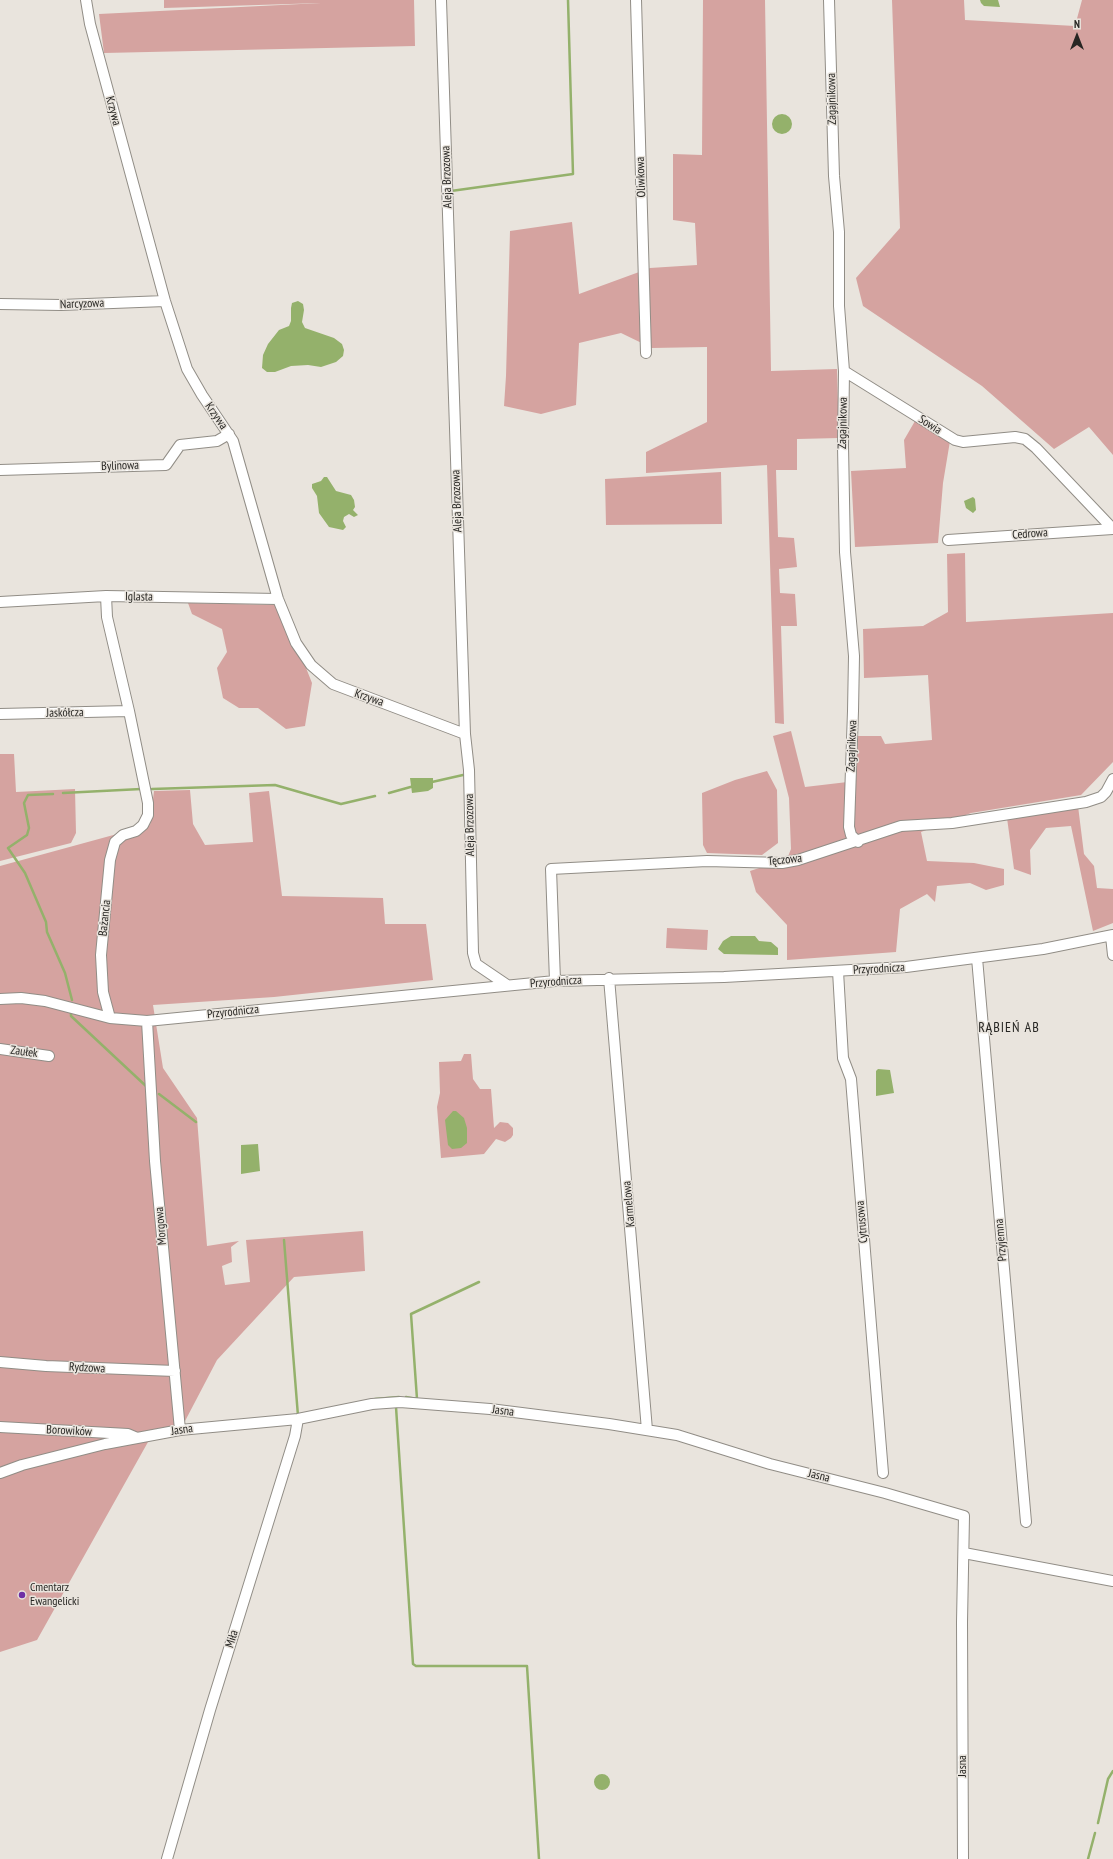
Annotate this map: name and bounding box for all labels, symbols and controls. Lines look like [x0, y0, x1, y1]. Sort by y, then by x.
north arrow [1057, 16, 1097, 56]
text: N [1074, 17, 1080, 31]
street label: Zagajnikowa [824, 73, 840, 125]
street label: Krzywa [102, 95, 124, 127]
street label: Aleja Brzozowa [439, 145, 455, 209]
street label: Oliwkowa [633, 156, 649, 198]
street label: Narcyzowa [60, 296, 104, 312]
street label: Zagajnikowa [835, 397, 851, 449]
street label: Krzywa [202, 400, 230, 432]
street label: Sowia [916, 412, 944, 438]
street label: Bylinowa [101, 458, 139, 474]
street label: Aleja Brzozowa [449, 469, 465, 533]
street label: Cedrowa [1012, 526, 1048, 542]
street label: Iglasta [125, 590, 153, 604]
street label: Krzywa [353, 686, 385, 710]
street label: Jaskółcza [46, 705, 84, 721]
street label: Zagajnikowa [844, 720, 860, 772]
street label: Aleja Brzozowa [462, 794, 478, 856]
street label: Tęczowa [767, 851, 803, 869]
street label: Bażancia [96, 899, 114, 937]
street label: Przyrodnicza [853, 960, 905, 978]
street label: Przyrodnicza [530, 973, 582, 991]
street label: Przyrodnicza [206, 1002, 260, 1022]
district label: RĄBIEŃ AB [978, 1020, 1040, 1036]
street label: Zaułek [9, 1043, 39, 1061]
street label: Karmelowa [620, 1180, 638, 1228]
street label: Cytrusowa [853, 1200, 871, 1244]
street label: Morgowa [152, 1206, 170, 1246]
street label: Przyjemna [992, 1218, 1010, 1262]
street label: Rydzowa [68, 1360, 106, 1376]
street label: Jasna [491, 1403, 515, 1419]
street label: Jasna [170, 1421, 194, 1439]
street label: Borowików [46, 1423, 92, 1439]
street label: Jasna [807, 1466, 831, 1486]
place label: Cmentarz Ewangelicki [30, 1581, 79, 1609]
marker: Cmentarz Ewangelicki [17, 1590, 27, 1600]
street label: Miła [223, 1628, 241, 1650]
street label: Jasna [956, 1755, 970, 1777]

